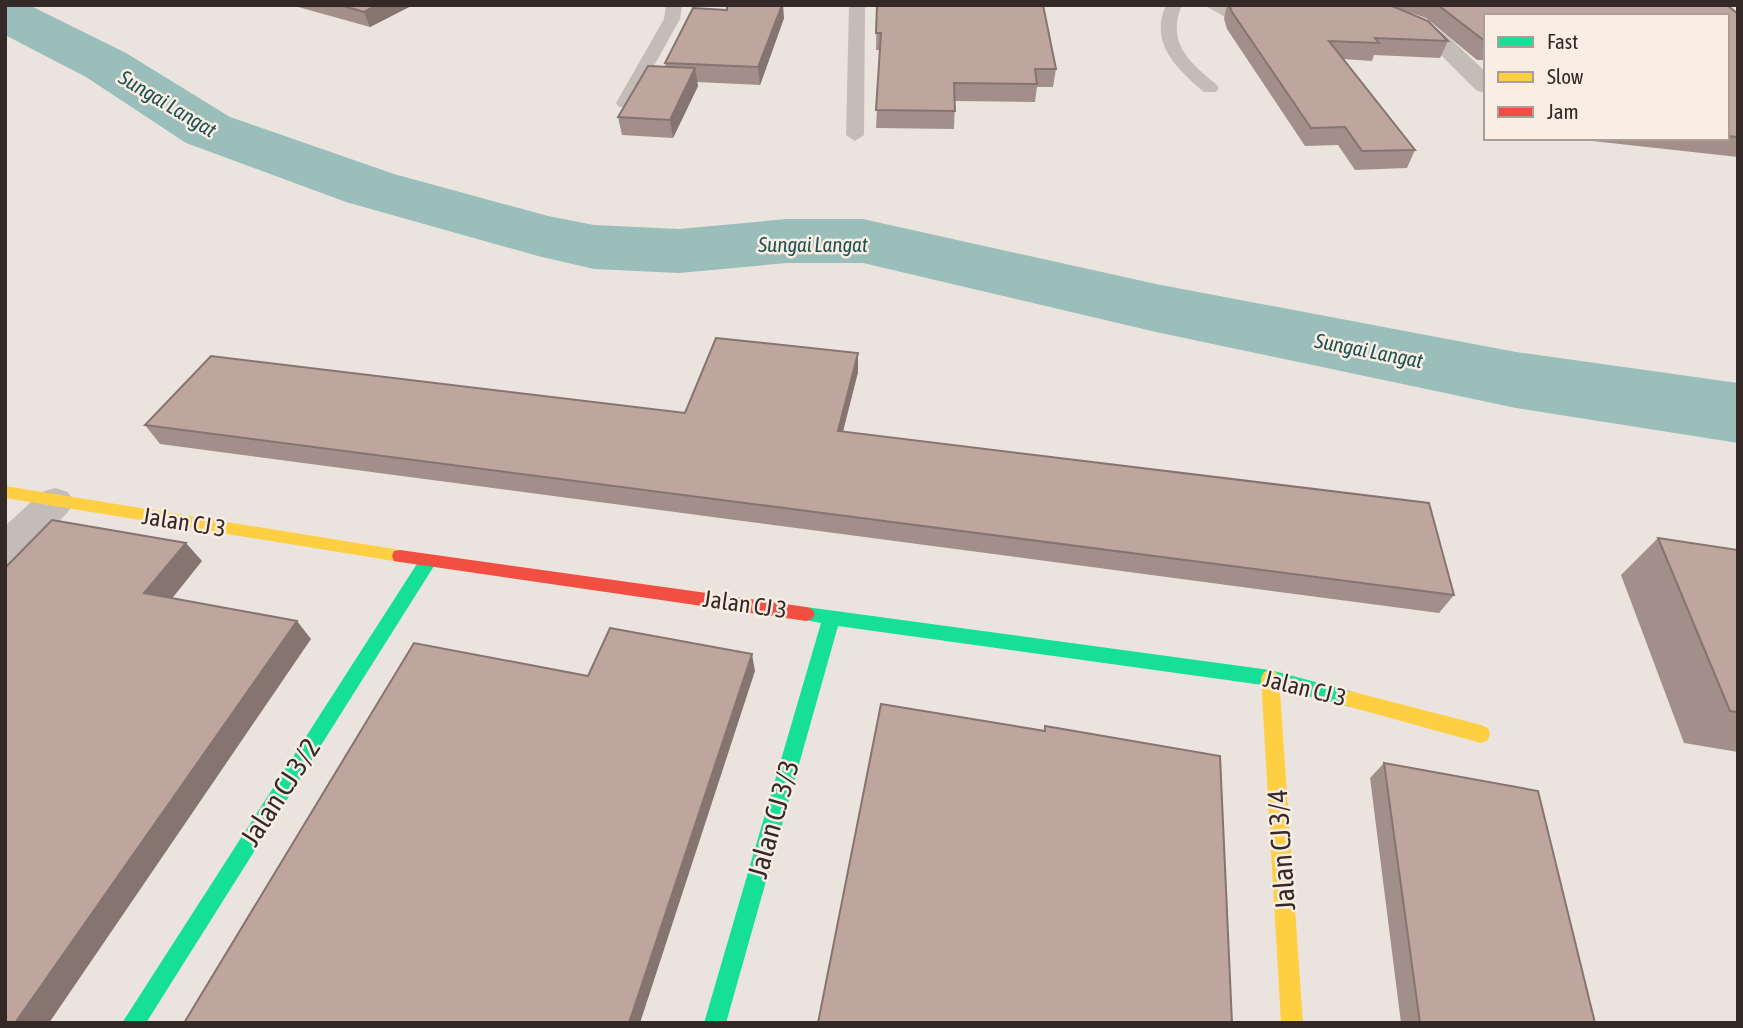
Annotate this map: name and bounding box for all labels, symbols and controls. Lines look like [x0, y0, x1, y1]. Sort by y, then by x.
legend [1484, 14, 1729, 140]
text: Fast [1547, 29, 1578, 53]
water label: Sungai Langat [114, 64, 221, 141]
text: Slow [1547, 64, 1584, 88]
text: Jam [1547, 99, 1579, 123]
water label: Sungai Langat [757, 232, 868, 256]
water label: Sungai Langat [1312, 328, 1425, 372]
street label: Jalan CJ 3 [140, 502, 228, 542]
street label: Jalan CJ 3 [701, 585, 789, 623]
street label: Jalan CJ 3 [1261, 665, 1349, 711]
street label: Jalan CJ 3/2 [234, 733, 326, 851]
street label: Jalan CJ 3/3 [741, 756, 805, 882]
street label: Jalan CJ 3/4 [1261, 789, 1301, 911]

